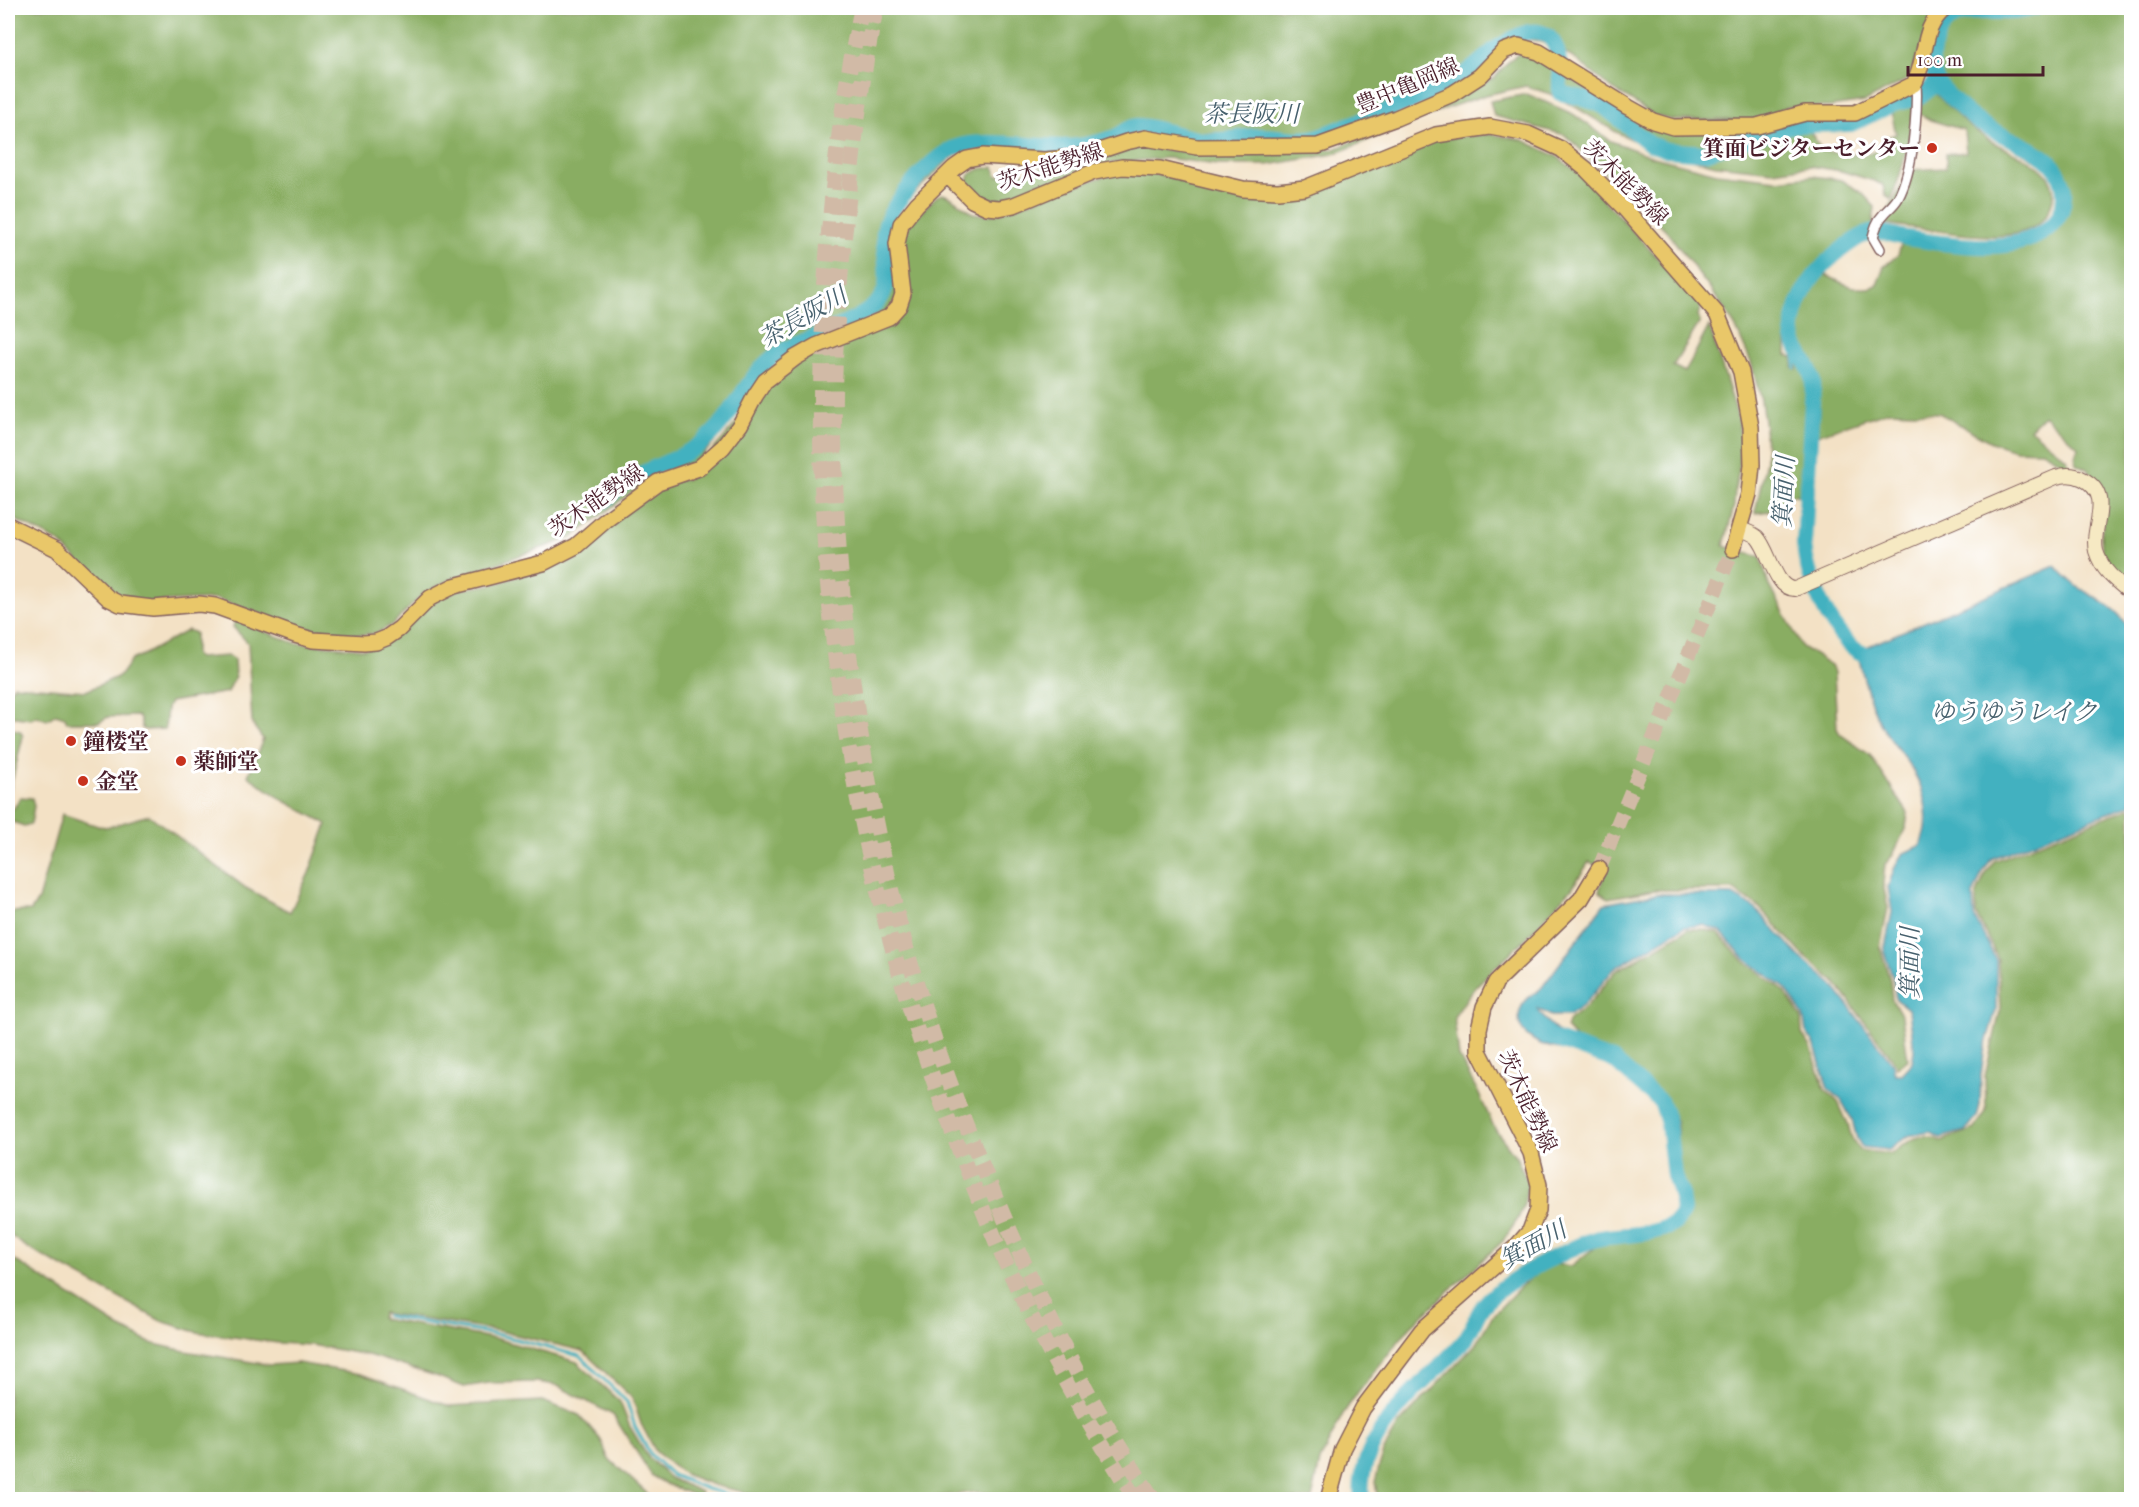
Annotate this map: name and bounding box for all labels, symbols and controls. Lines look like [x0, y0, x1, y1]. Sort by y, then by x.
scale bar [1908, 39, 2043, 77]
text: 100 m [1917, 50, 1962, 71]
street label: 豊中亀岡線 [1352, 52, 1463, 119]
water label: 茶長阪川 [1203, 100, 1302, 128]
street label: 茨木能勢線 [1577, 135, 1673, 231]
place label: 箕面ビジターセンター [1702, 136, 1920, 162]
street label: 茨木能勢線 [994, 138, 1107, 196]
marker: 箕面ビジターセンター [1925, 141, 1939, 155]
water label: 茶長阪川 [754, 279, 854, 353]
water label: 箕面川 [1768, 452, 1800, 529]
street label: 茨木能勢線 [544, 459, 649, 543]
water label: ゆうゆうレイク [1931, 698, 2097, 726]
place label: 鐘楼堂 [83, 729, 149, 755]
marker: 鐘楼堂 [64, 734, 78, 748]
place label: 薬師堂 [193, 749, 259, 775]
marker: 薬師堂 [174, 754, 188, 768]
place label: 金堂 [95, 769, 139, 795]
marker: 金堂 [76, 774, 90, 788]
water label: 箕面川 [1896, 924, 1924, 999]
street label: 茨木能勢線 [1492, 1046, 1562, 1157]
water label: 箕面川 [1495, 1214, 1574, 1275]

